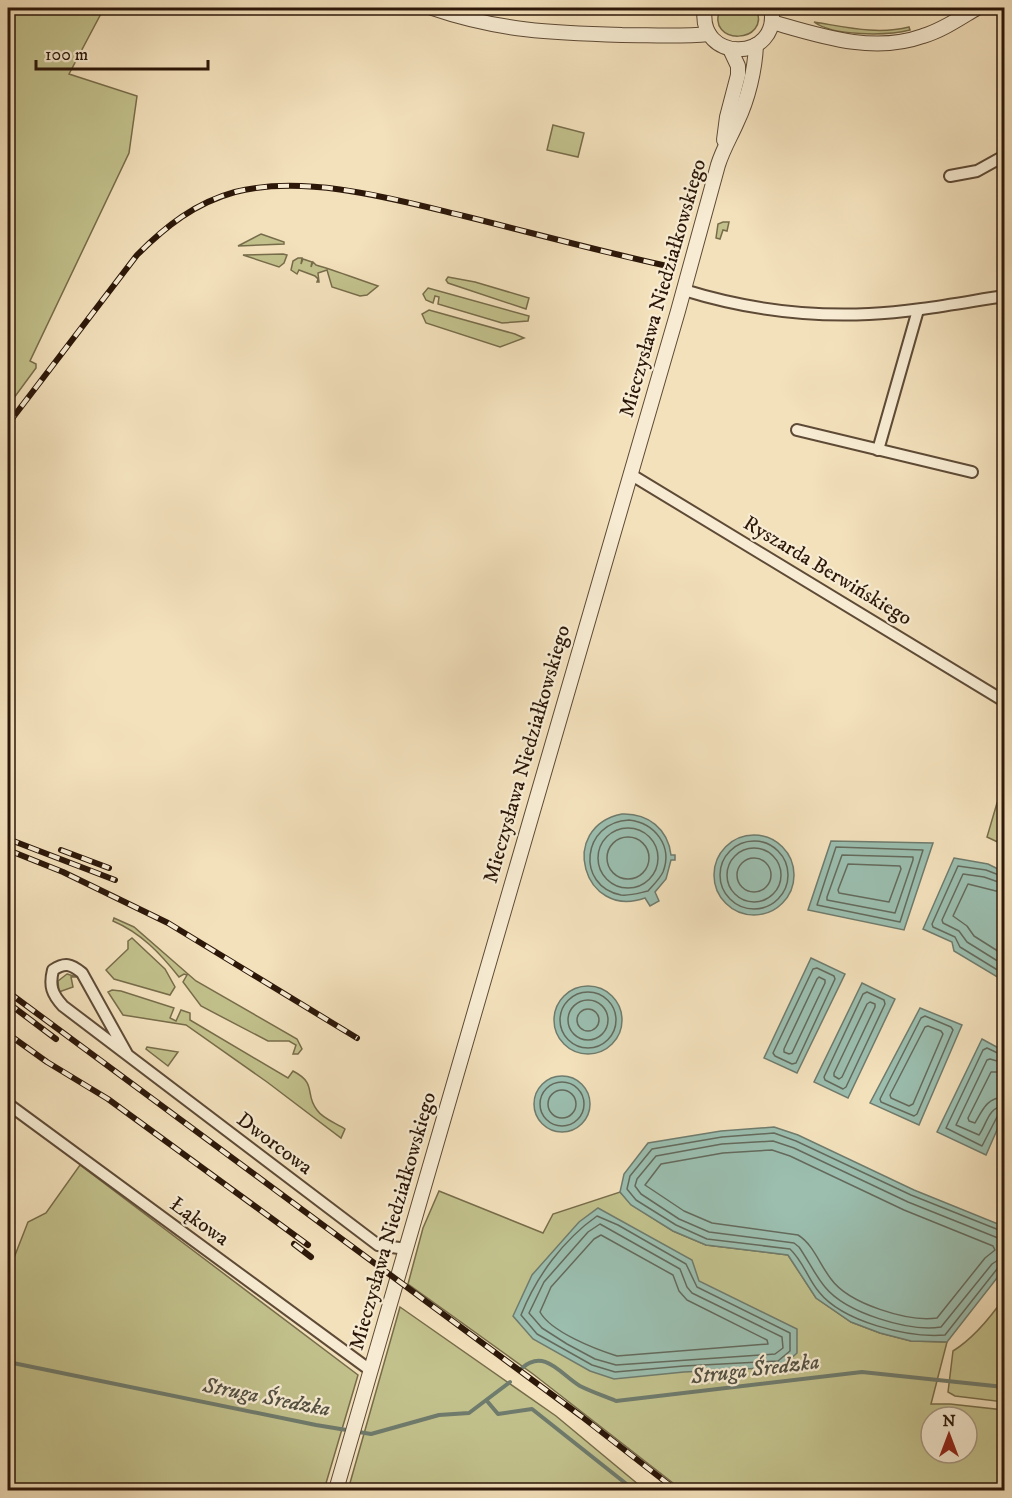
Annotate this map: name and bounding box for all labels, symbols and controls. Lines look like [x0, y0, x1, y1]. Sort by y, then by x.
scale bar [36, 33, 208, 71]
text: 100 m [45, 44, 88, 66]
street label: Mieczysława Niedziałkowskiego [614, 156, 712, 420]
street label: Ryszarda Berwińskiego [738, 510, 917, 631]
street label: Mieczysława Niedziałkowskiego [478, 622, 576, 886]
street label: Mieczysława Niedziałkowskiego [344, 1089, 442, 1353]
street label: Dworcowa [231, 1107, 318, 1181]
street label: Łąkowa [165, 1192, 234, 1252]
water label: Struga Średzka [688, 1348, 821, 1391]
water label: Struga Średzka [200, 1372, 333, 1423]
north arrow [919, 1405, 979, 1465]
text: N [942, 1411, 956, 1431]

